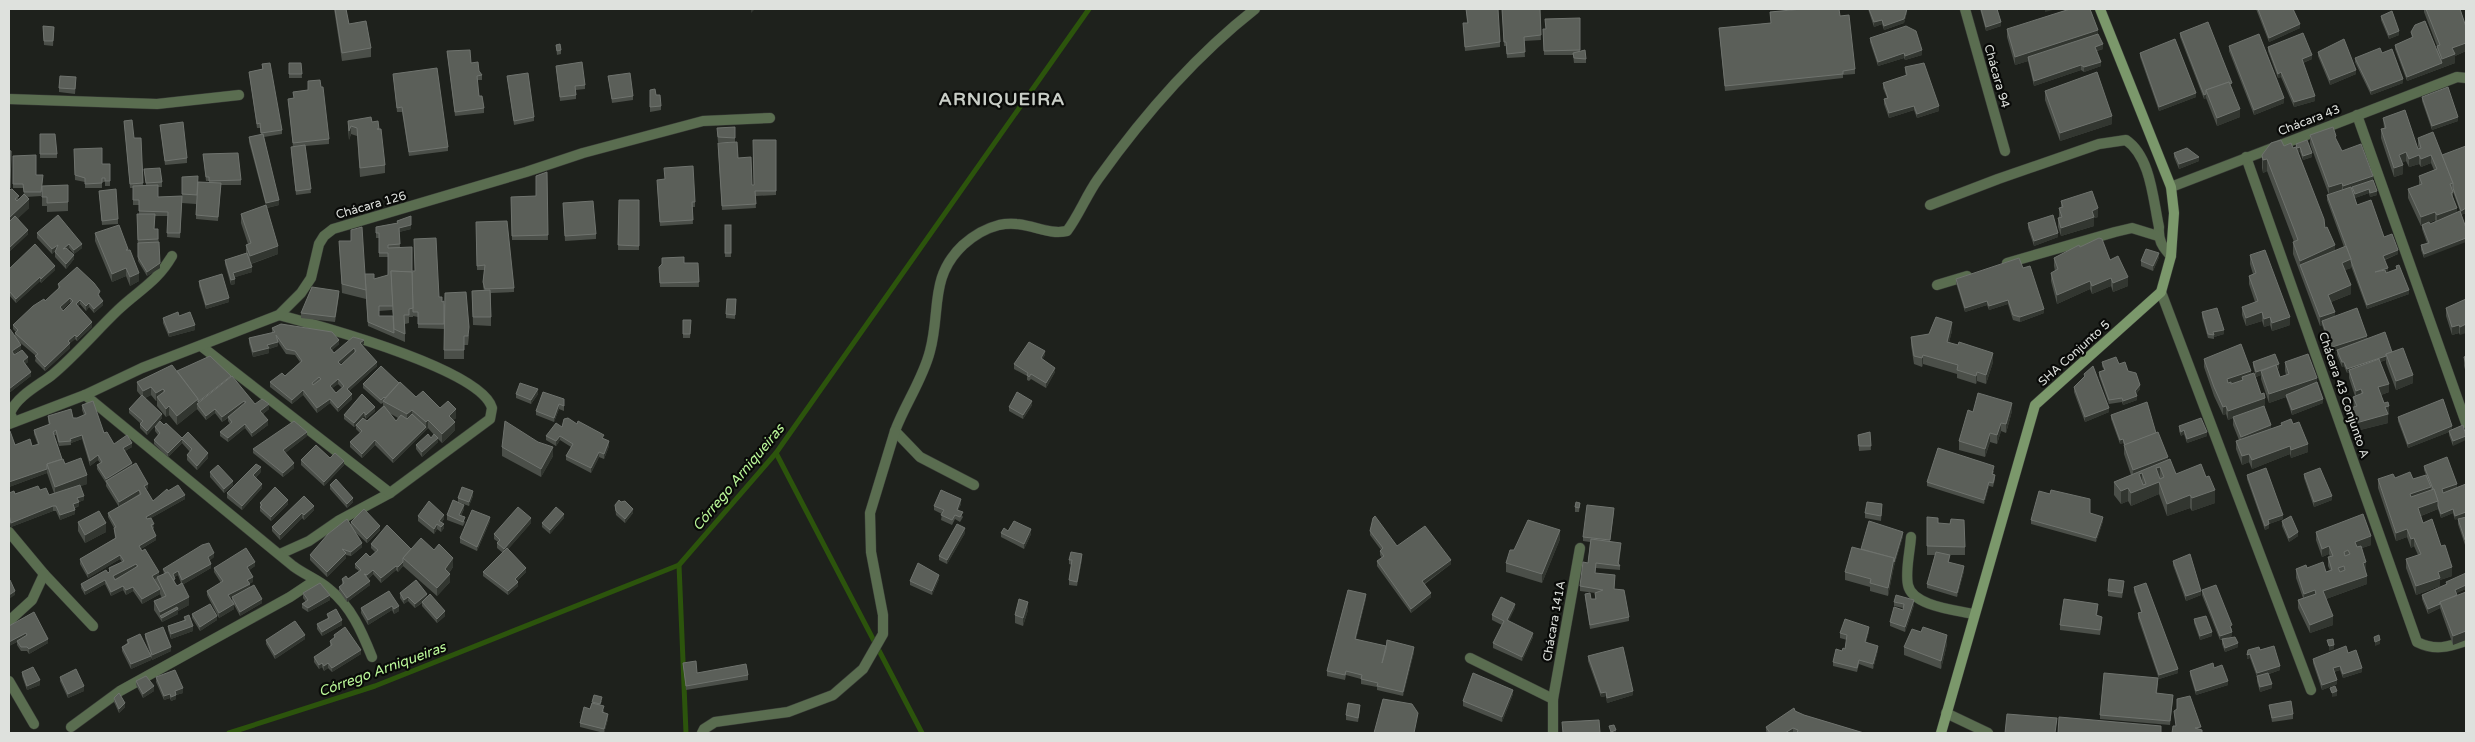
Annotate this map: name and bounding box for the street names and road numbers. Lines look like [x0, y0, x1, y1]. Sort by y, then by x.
street label: Chácara 94 [1981, 43, 2013, 110]
street label: Chácara 43 [2276, 102, 2342, 138]
street label: Chácara 126 [334, 188, 408, 222]
street label: SHA Conjunto 5 [2035, 317, 2113, 389]
street label: Chácara 43 Conjunto A [2316, 330, 2372, 460]
street label: Chácara 141A [1540, 580, 1568, 662]

